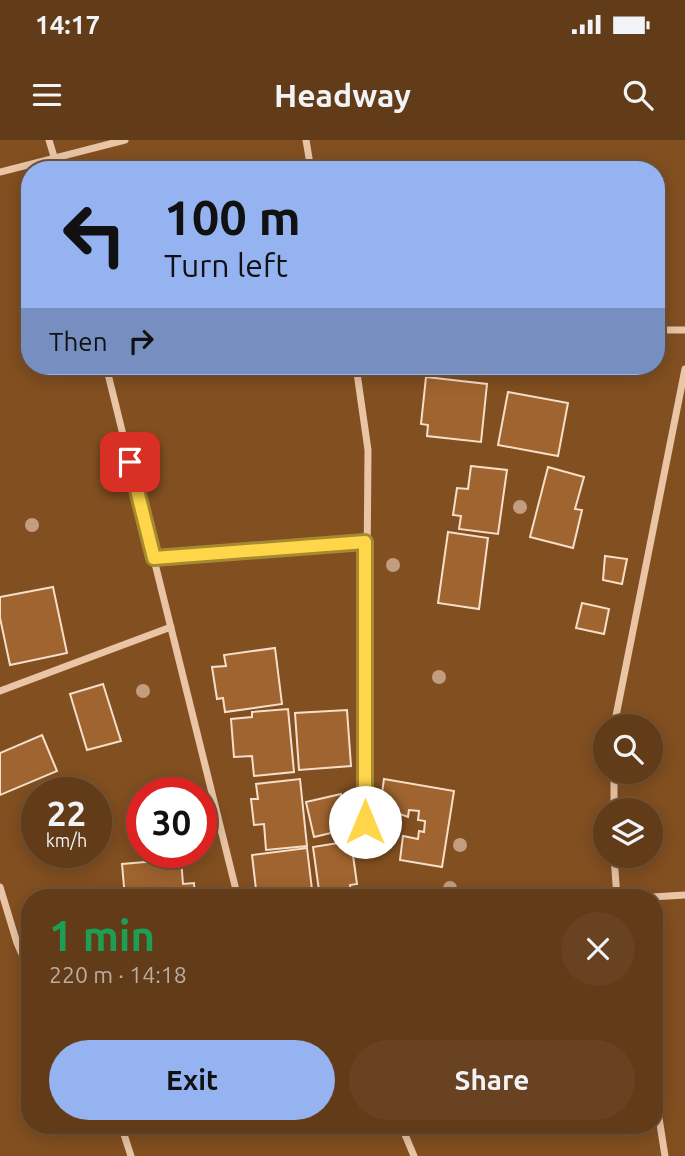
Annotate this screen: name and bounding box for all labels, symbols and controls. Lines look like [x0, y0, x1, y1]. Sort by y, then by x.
text: 14:17 [35, 10, 100, 39]
icon: menu [28, 76, 66, 114]
icon: search [619, 76, 657, 114]
text: Headway [274, 77, 411, 113]
icon: left [49, 189, 140, 280]
text: 100 m [164, 189, 301, 244]
text: Turn left [164, 247, 288, 283]
icon: right [122, 322, 160, 360]
text: Then [49, 327, 108, 356]
pin [100, 432, 160, 492]
icon: arrive [111, 443, 149, 481]
map controls [593, 714, 663, 868]
button: search [593, 714, 663, 784]
speed limit sign: 30 [126, 777, 217, 868]
position arrow [328, 785, 402, 859]
text: 22 [47, 793, 86, 833]
button: layers [593, 798, 663, 868]
text: km/h [46, 830, 87, 850]
text: 1 min [49, 912, 155, 959]
button: close [561, 912, 635, 986]
text: 220 m · 14:18 [49, 962, 187, 987]
button: Exit [49, 1040, 335, 1120]
button: Share [349, 1040, 635, 1120]

